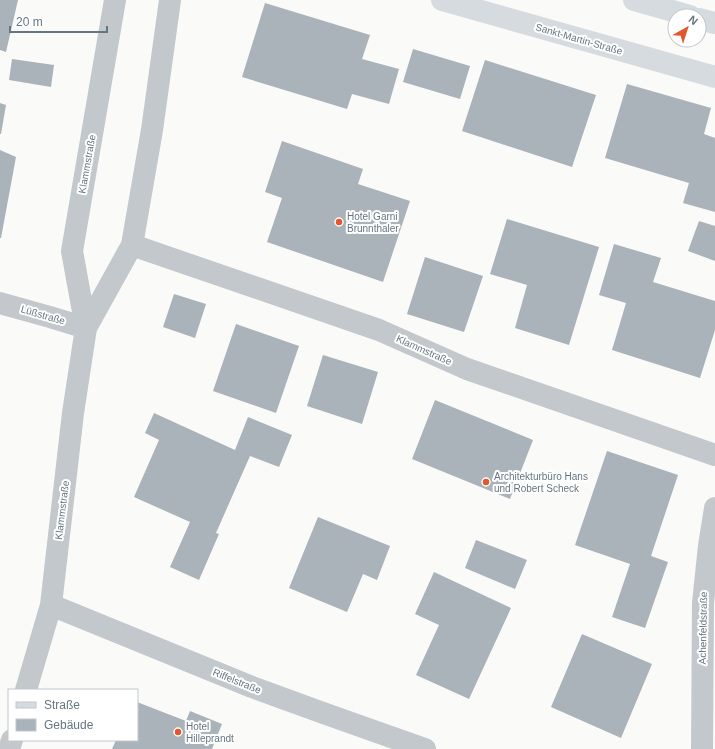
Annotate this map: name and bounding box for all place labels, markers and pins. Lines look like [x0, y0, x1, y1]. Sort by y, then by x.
place label: Hotel Garni Brunnthaler [347, 211, 399, 234]
marker: Hotel Garni Brunnthaler [334, 217, 344, 227]
place label: Architekturbüro Hans und Robert Scheck [494, 471, 588, 494]
marker: Architekturbüro Hans und Robert Scheck [481, 477, 491, 487]
place label: Hotel Hilleprandt [186, 721, 234, 744]
marker: Hotel Hilleprandt [173, 727, 183, 737]

